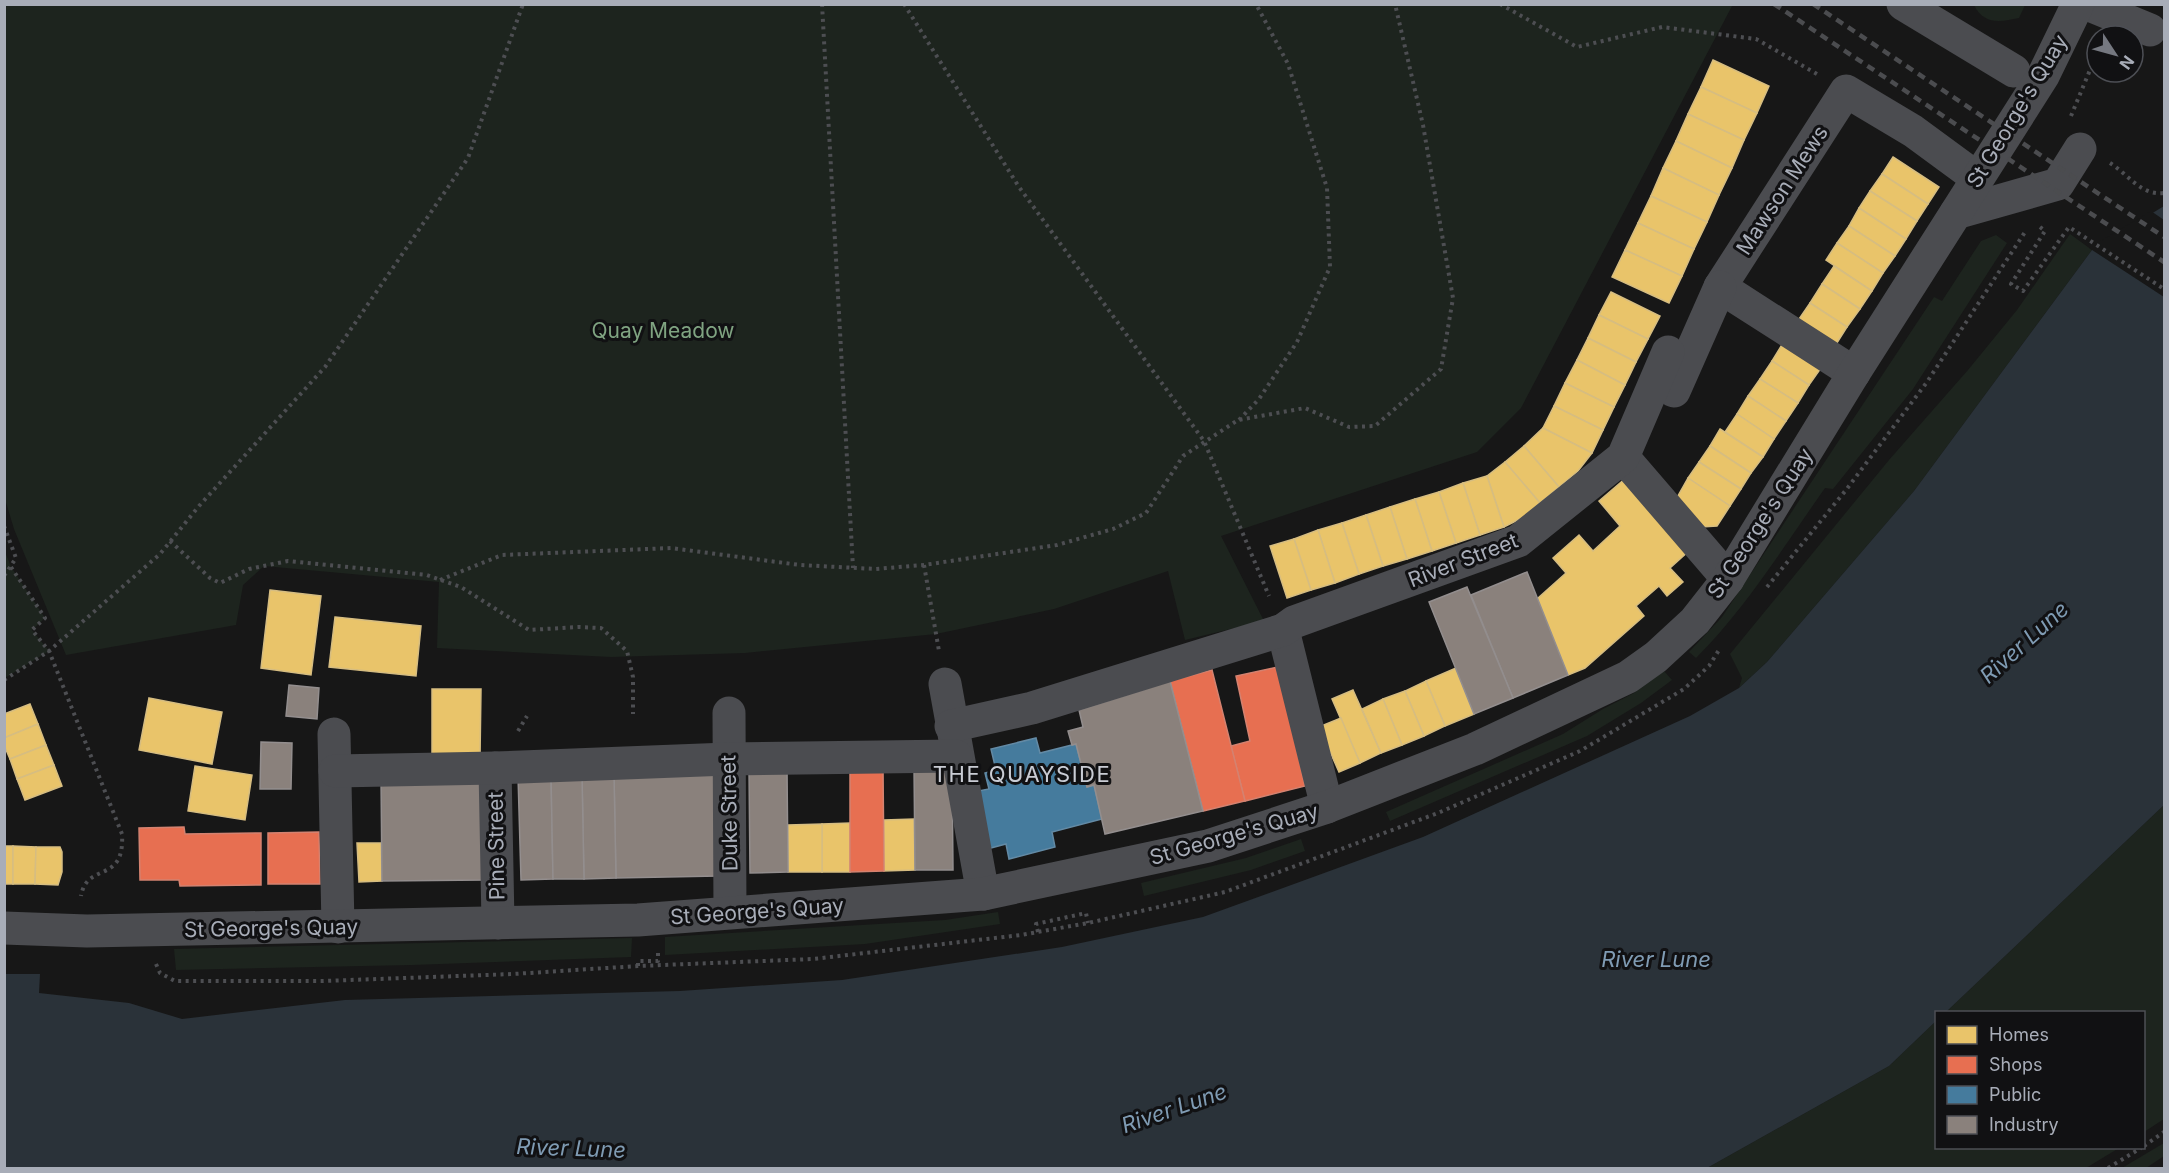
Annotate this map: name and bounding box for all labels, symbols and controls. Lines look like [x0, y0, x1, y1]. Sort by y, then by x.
north arrow [2085, 24, 2145, 84]
street label: St George's Quay [1961, 30, 2073, 192]
text: N [2115, 52, 2139, 74]
street label: Mawson Mews [1731, 121, 1833, 259]
park label: Quay Meadow [591, 318, 735, 343]
street label: St George's Quay [1702, 443, 1818, 603]
street label: River Street [1405, 528, 1521, 592]
water label: River Lune [1975, 596, 2073, 688]
street label: Duke Street [715, 755, 743, 871]
district label: THE QUAYSIDE [933, 761, 1111, 787]
street label: Pine Street [483, 792, 509, 900]
street label: St George's Quay [1147, 798, 1321, 870]
street label: St George's Quay [669, 892, 845, 930]
street label: St George's Quay [184, 914, 358, 942]
water label: River Lune [1601, 946, 1711, 972]
legend [1935, 1011, 2145, 1149]
text: Homes [1989, 1024, 2049, 1045]
text: Shops [1989, 1054, 2043, 1075]
water label: River Lune [1118, 1078, 1230, 1138]
text: Public [1989, 1084, 2041, 1105]
text: Industry [1989, 1114, 2059, 1135]
water label: River Lune [516, 1133, 626, 1163]

